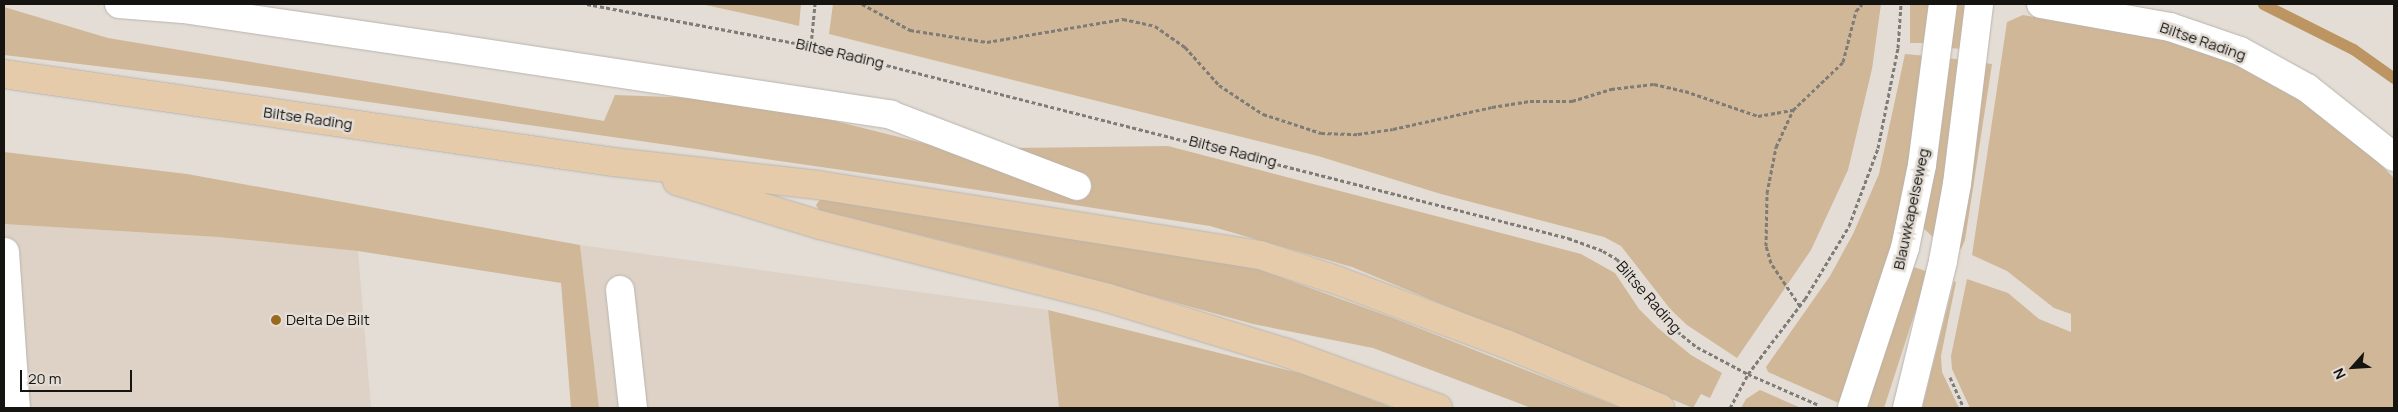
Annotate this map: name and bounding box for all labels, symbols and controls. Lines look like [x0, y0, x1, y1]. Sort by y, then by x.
street label: Biltse Rading [2158, 18, 2248, 64]
street label: Biltse Rading [794, 34, 886, 72]
street label: Biltse Rading [262, 103, 354, 133]
street label: Biltse Rading [1187, 131, 1279, 171]
street label: Blauwkapelseweg [1889, 147, 1933, 271]
street label: Biltse Rading [1613, 257, 1685, 337]
place label: Delta De Bilt [286, 311, 370, 329]
marker: Delta De Bilt [270, 314, 282, 326]
north arrow [2328, 342, 2378, 392]
scale bar [22, 360, 135, 392]
text: N [2328, 365, 2350, 382]
text: 20 m [28, 368, 61, 389]

